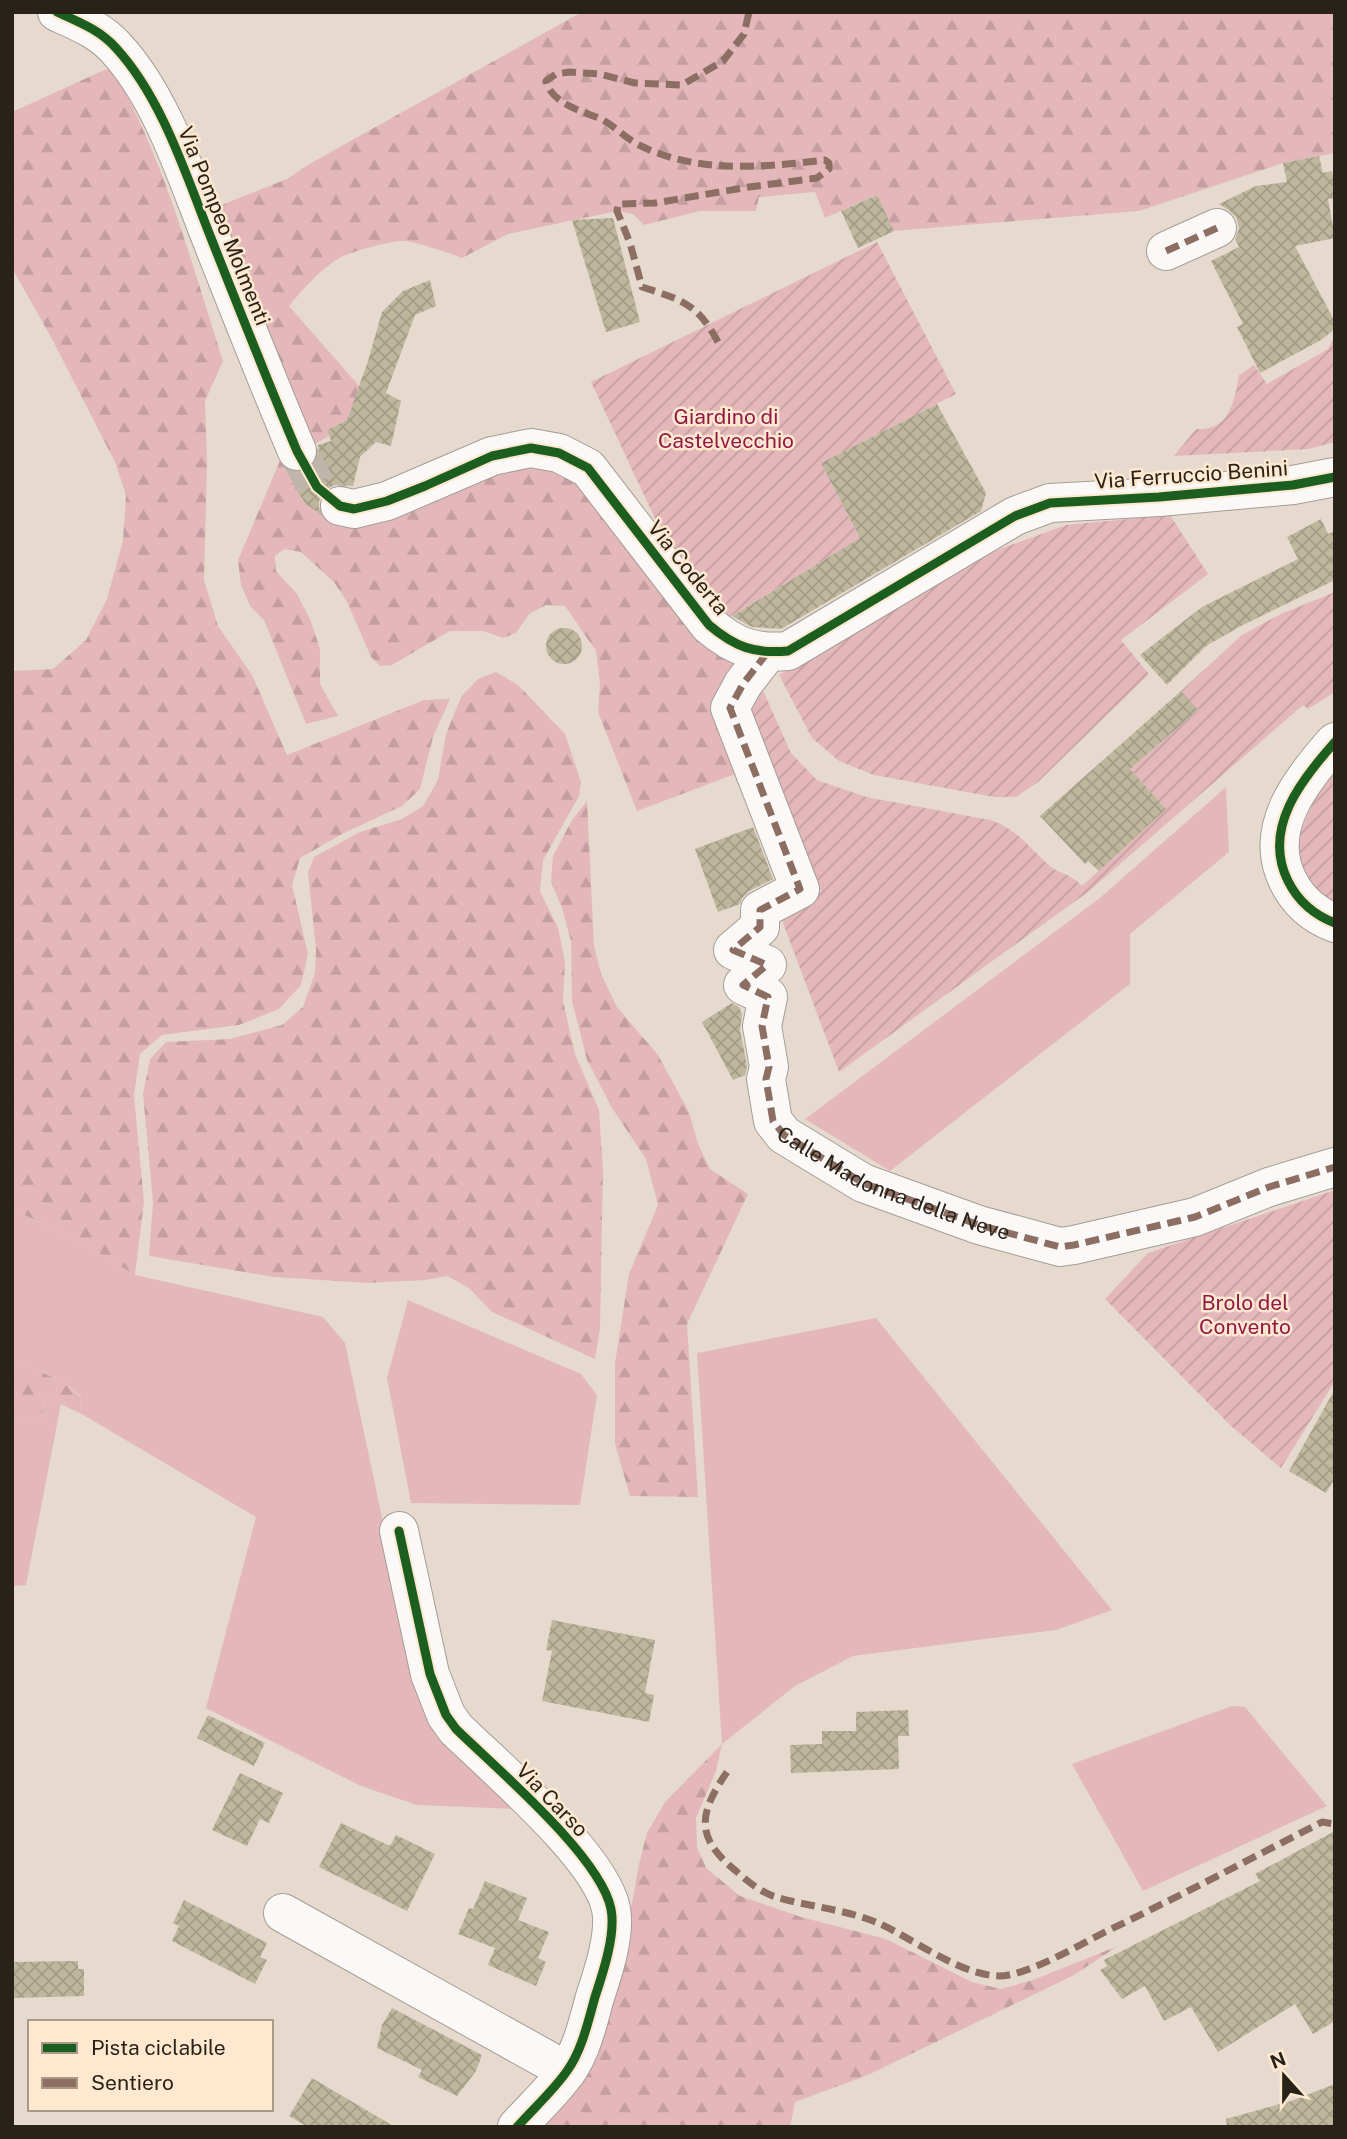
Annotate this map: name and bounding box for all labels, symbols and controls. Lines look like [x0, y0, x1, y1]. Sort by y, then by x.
street label: Via Pompeo Molmenti [173, 123, 276, 329]
park label: Giardino di Castelvecchio [658, 404, 794, 453]
street label: Via Ferruccio Benini [1093, 455, 1289, 494]
street label: Via Coderta [643, 515, 734, 620]
street label: Calle Madonna della Neve [773, 1121, 1013, 1245]
park label: Brolo del Convento [1199, 1290, 1291, 1339]
street label: Via Carso [511, 1758, 594, 1842]
legend [28, 2020, 273, 2111]
text: Pista ciclabile [91, 2035, 226, 2060]
north arrow [1249, 2041, 1319, 2111]
text: N [1267, 2047, 1289, 2073]
text: Sentiero [91, 2070, 174, 2095]

